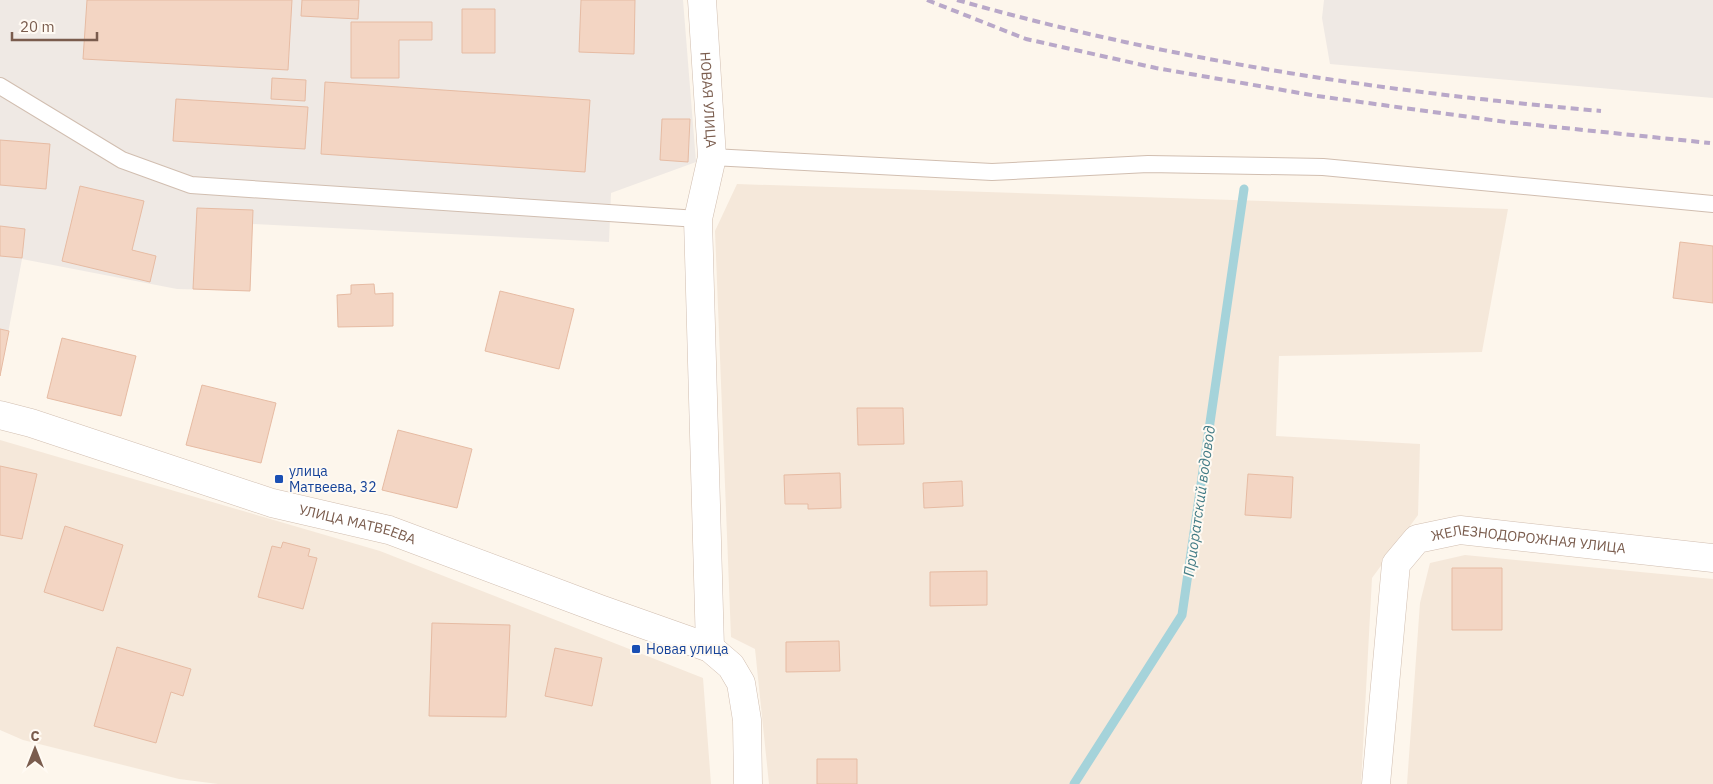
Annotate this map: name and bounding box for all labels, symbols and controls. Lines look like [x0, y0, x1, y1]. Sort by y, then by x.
scale bar [12, 10, 98, 42]
text: 20 m [20, 17, 55, 36]
street label: НОВАЯ УЛИЦА [696, 51, 720, 149]
water label: Приоратский водовод [1179, 424, 1219, 578]
place label: улица Матвеева, 32 [289, 462, 377, 496]
marker: улица Матвеева, 32 [273, 473, 285, 485]
street label: УЛИЦА МАТВЕЕВА [297, 500, 419, 548]
street label: ЖЕЛЕЗНОДОРОЖНАЯ УЛИЦА [1429, 521, 1627, 557]
place label: Новая улица [646, 640, 729, 658]
marker: Новая улица [630, 643, 642, 655]
north arrow [10, 724, 60, 774]
text: С [30, 727, 40, 745]

